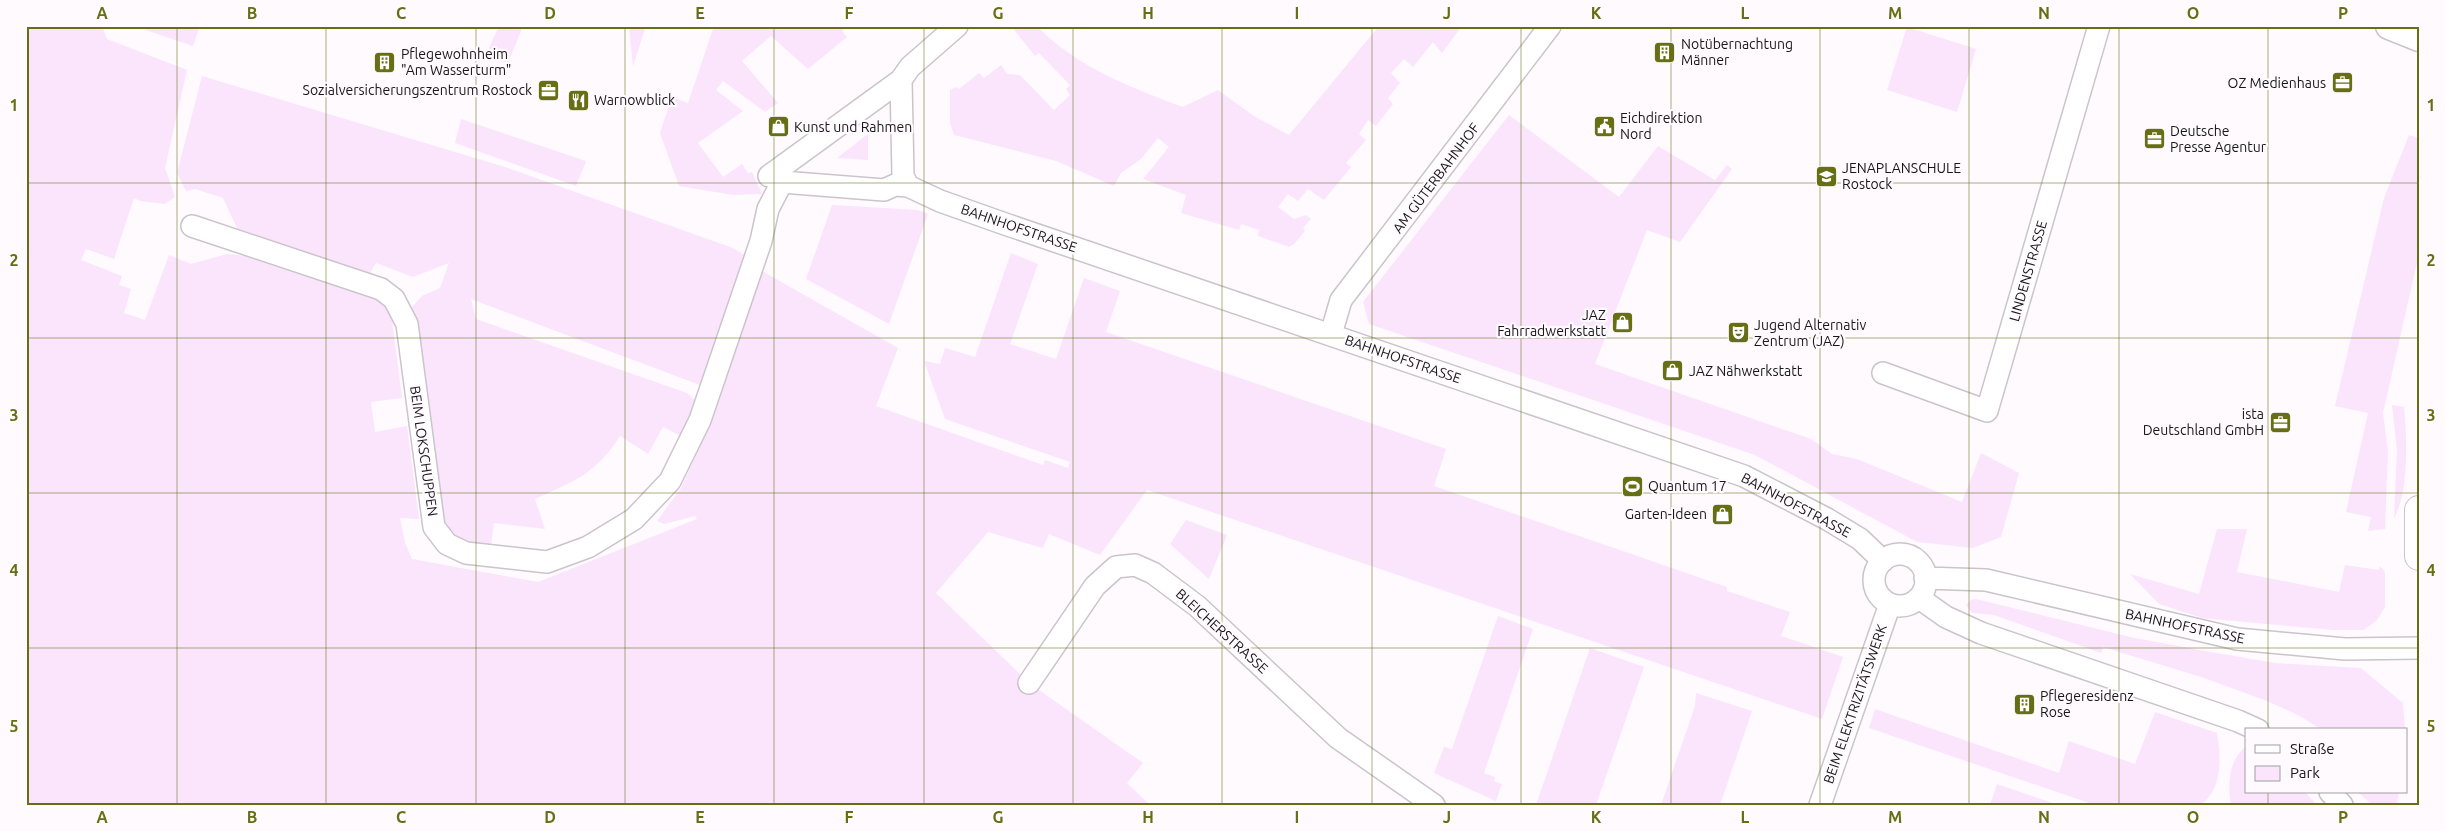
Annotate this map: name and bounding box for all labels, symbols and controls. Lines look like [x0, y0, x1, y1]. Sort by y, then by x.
text: A [96, 4, 108, 22]
text: B [247, 4, 257, 22]
text: C [396, 4, 406, 22]
text: D [544, 4, 556, 22]
text: E [695, 4, 705, 22]
text: F [845, 4, 854, 22]
text: G [992, 4, 1004, 22]
text: H [1142, 4, 1154, 22]
text: I [1295, 4, 1299, 22]
text: J [1443, 4, 1451, 22]
text: K [1591, 4, 1602, 22]
text: L [1741, 4, 1750, 22]
text: M [1888, 4, 1902, 22]
text: N [2038, 4, 2050, 22]
text: O [2187, 4, 2199, 22]
text: P [2338, 4, 2348, 22]
place label: Notübernachtung Männer [1681, 36, 1793, 68]
building icon: Notübernachtung Männer [1653, 40, 1677, 64]
place label: Pflegewohnheim "Am Wasserturm" [401, 46, 511, 78]
building icon: Pflegewohnheim "Am Wasserturm" [373, 50, 397, 74]
office icon: OZ Medienhaus [2330, 71, 2354, 95]
place label: OZ Medienhaus [2228, 75, 2326, 91]
office icon: Sozialversicherungszentrum Rostock [536, 78, 560, 102]
place label: Sozialversicherungszentrum Rostock [303, 82, 532, 98]
restaurant icon: Warnowblick [566, 88, 590, 112]
place label: Warnowblick [594, 92, 675, 108]
text: 1 [9, 96, 19, 114]
text: 1 [2426, 96, 2436, 114]
place label: Eichdirektion Nord [1620, 110, 1703, 142]
public building icon: Eichdirektion Nord [1592, 114, 1616, 138]
shop icon: Kunst und Rahmen [766, 115, 790, 139]
place label: Kunst und Rahmen [794, 119, 912, 135]
street label: AM GÜTERBAHNHOF [1389, 119, 1483, 236]
place label: Deutsche Presse Agentur [2170, 123, 2267, 155]
office icon: Deutsche Presse Agentur [2142, 127, 2166, 151]
place label: JENAPLANSCHULE Rostock [1842, 160, 1961, 192]
school or university icon: JENAPLANSCHULE Rostock [1814, 164, 1838, 188]
street label: BAHNHOFSTRASSE [959, 201, 1079, 255]
street label: LINDENSTRASSE [2006, 218, 2050, 323]
text: 2 [9, 251, 19, 269]
text: 2 [2426, 251, 2436, 269]
place label: JAZ Fahrradwerkstatt [1497, 307, 1606, 339]
shop icon: JAZ Fahrradwerkstatt [1610, 311, 1634, 335]
place label: Jugend Alternativ Zentrum (JAZ) [1754, 317, 1866, 349]
theatre icon: Jugend Alternativ Zentrum (JAZ) [1726, 321, 1750, 345]
street label: BAHNHOFSTRASSE [1343, 332, 1463, 386]
shop icon: JAZ Nähwerkstatt [1661, 359, 1685, 383]
place label: JAZ Nähwerkstatt [1689, 363, 1803, 379]
street label: BEIM LOKSCHUPPEN [407, 385, 441, 517]
text: 3 [9, 406, 19, 424]
place label: ista Deutschland GmbH [2143, 406, 2264, 438]
text: 3 [2426, 406, 2436, 424]
office icon: ista Deutschland GmbH [2268, 410, 2292, 434]
street label: BAHNHOFSTRASSE [1738, 469, 1854, 541]
sports icon: Quantum 17 [1620, 474, 1644, 498]
place label: Quantum 17 [1648, 478, 1727, 494]
shop icon: Garten-Ideen [1711, 502, 1735, 526]
place label: Garten-Ideen [1625, 506, 1707, 522]
text: 4 [9, 561, 19, 579]
text: 4 [2426, 561, 2436, 579]
street label: BLEICHERSTRASSE [1173, 585, 1271, 677]
street label: BAHNHOFSTRASSE [2124, 606, 2246, 647]
street label: BEIM ELEKTRIZITÄTSWERK [1820, 622, 1890, 786]
place label: Pflegeresidenz Rose [2040, 688, 2134, 720]
building icon: Pflegeresidenz Rose [2012, 692, 2036, 716]
text: 5 [9, 717, 19, 735]
text: 5 [2426, 717, 2436, 735]
legend [2245, 728, 2408, 794]
text: Straße [2290, 740, 2334, 757]
text: Park [2290, 764, 2320, 781]
text: A [96, 808, 108, 826]
text: B [247, 808, 257, 826]
text: C [396, 808, 406, 826]
text: D [544, 808, 556, 826]
text: E [695, 808, 705, 826]
text: F [845, 808, 854, 826]
text: G [992, 808, 1004, 826]
text: H [1142, 808, 1154, 826]
text: I [1295, 808, 1299, 826]
text: J [1443, 808, 1451, 826]
text: K [1591, 808, 1602, 826]
text: L [1741, 808, 1750, 826]
text: M [1888, 808, 1902, 826]
text: N [2038, 808, 2050, 826]
text: O [2187, 808, 2199, 826]
text: P [2338, 808, 2348, 826]

